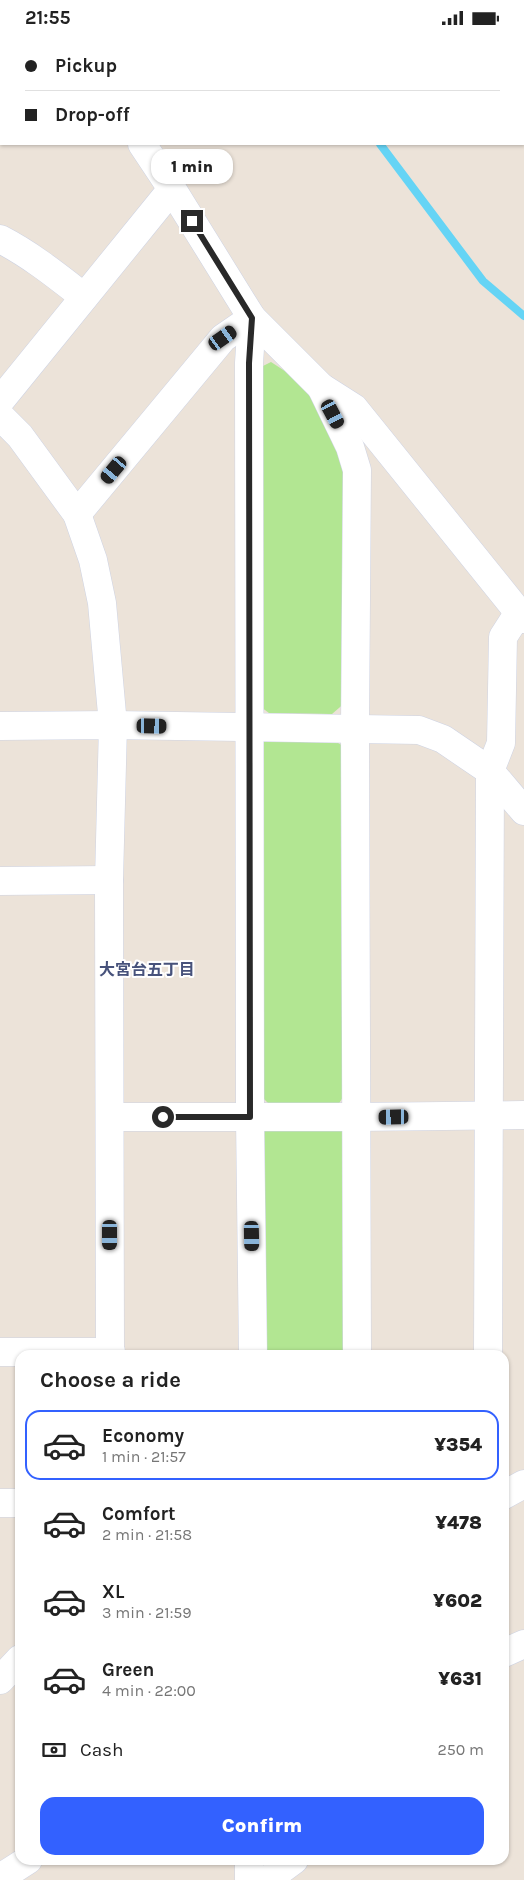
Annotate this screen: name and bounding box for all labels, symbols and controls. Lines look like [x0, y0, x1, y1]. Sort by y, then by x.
text: 21:55 [25, 7, 71, 29]
text: Pickup [55, 55, 117, 77]
text: Drop-off [55, 104, 130, 126]
callout: 1 min [151, 149, 233, 183]
text: 1 min [171, 157, 213, 176]
route end [181, 210, 203, 232]
car [206, 323, 239, 353]
car [319, 397, 346, 431]
car [98, 454, 129, 486]
car [136, 718, 167, 734]
district label: 大宮台五丁目 [99, 960, 195, 979]
route start [152, 1106, 174, 1128]
car [378, 1109, 409, 1125]
car [102, 1220, 117, 1250]
car [244, 1221, 259, 1251]
text: Choose a ride [40, 1367, 181, 1393]
icon: car [42, 1423, 87, 1468]
text: Economy [102, 1425, 184, 1447]
text: ¥354 [434, 1434, 482, 1456]
text: 1 min · 21:57 [102, 1447, 186, 1466]
icon: car [42, 1501, 87, 1546]
text: Comfort [102, 1503, 176, 1525]
text: ¥478 [435, 1512, 482, 1534]
text: 2 min · 21:58 [102, 1525, 192, 1544]
icon: car [42, 1579, 87, 1624]
text: XL [102, 1581, 124, 1603]
text: ¥602 [433, 1590, 482, 1612]
text: 3 min · 21:59 [102, 1603, 192, 1622]
icon: car [42, 1657, 87, 1702]
text: Green [102, 1659, 154, 1681]
text: ¥631 [438, 1668, 482, 1690]
text: 4 min · 22:00 [102, 1681, 196, 1700]
icon: cash [40, 1736, 68, 1764]
text: Cash [80, 1739, 124, 1761]
text: 250 m [437, 1740, 484, 1759]
button: Confirm [40, 1797, 484, 1855]

